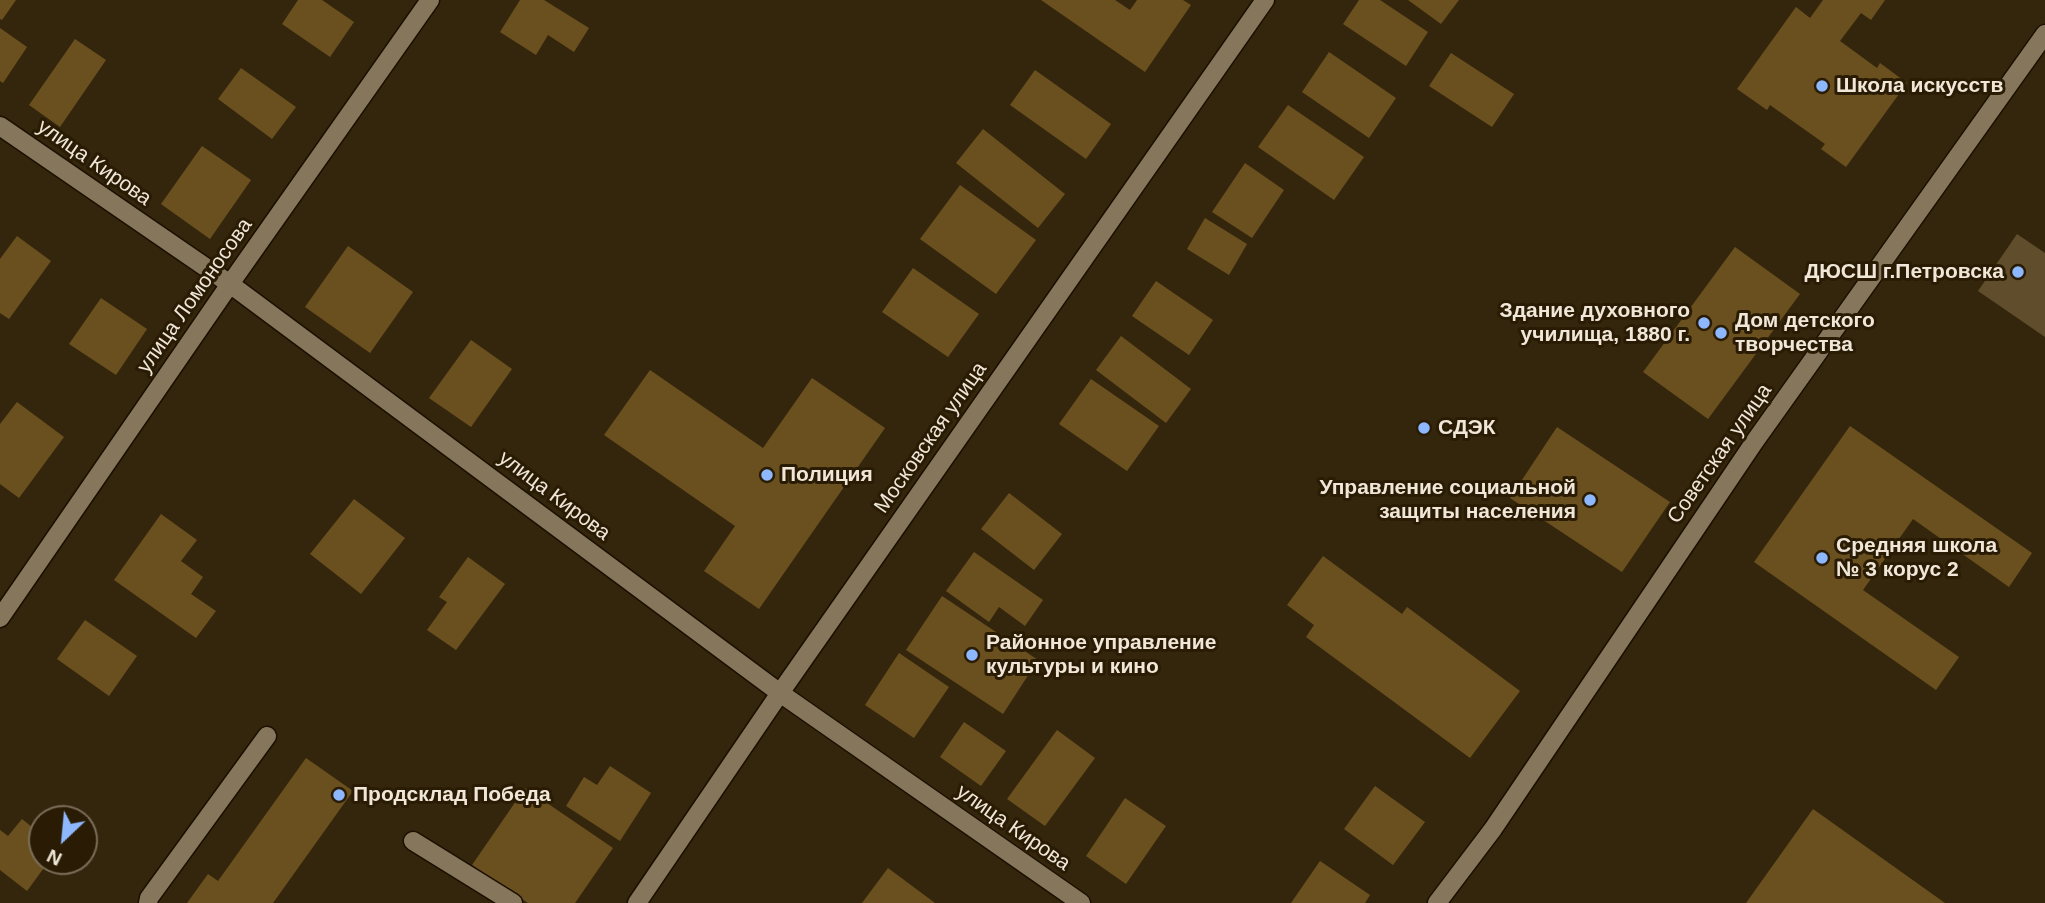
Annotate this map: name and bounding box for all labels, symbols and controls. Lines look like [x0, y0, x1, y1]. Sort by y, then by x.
place label: Школа искусств [1836, 73, 2003, 99]
marker: Школа искусств [1814, 78, 1830, 94]
street label: улица Кирова [32, 114, 156, 212]
street label: улица Ломоносова [132, 214, 258, 378]
place label: ДЮСШ г.Петровска [1804, 259, 2004, 285]
marker: ДЮСШ г.Петровска [2010, 264, 2026, 280]
place label: Здание духовного училища, 1880 г. [1500, 298, 1690, 348]
place label: Дом детского творчества [1735, 308, 1875, 358]
marker: Здание духовного училища, 1880 г. [1696, 315, 1712, 331]
marker: Дом детского творчества [1713, 325, 1729, 341]
street label: Московская улица [869, 358, 993, 518]
street label: Советская улица [1662, 379, 1778, 529]
place label: СДЭК [1438, 415, 1496, 441]
marker: СДЭК [1416, 420, 1432, 436]
street label: улица Кирова [493, 446, 615, 546]
place label: Полиция [781, 462, 873, 488]
marker: Полиция [759, 467, 775, 483]
place label: Управление социальной защиты населения [1319, 475, 1576, 525]
marker: Управление социальной защиты населения [1582, 492, 1598, 508]
place label: Средняя школа № 3 корус 2 [1836, 533, 1997, 583]
marker: Средняя школа № 3 корус 2 [1814, 550, 1830, 566]
place label: Районное управление культуры и кино [986, 630, 1216, 680]
marker: Районное управление культуры и кино [964, 647, 980, 663]
street label: улица Кирова [951, 779, 1075, 877]
place label: Продсклад Победа [353, 782, 551, 808]
marker: Продсклад Победа [331, 787, 347, 803]
north arrow [28, 805, 98, 875]
text: N [44, 845, 65, 870]

